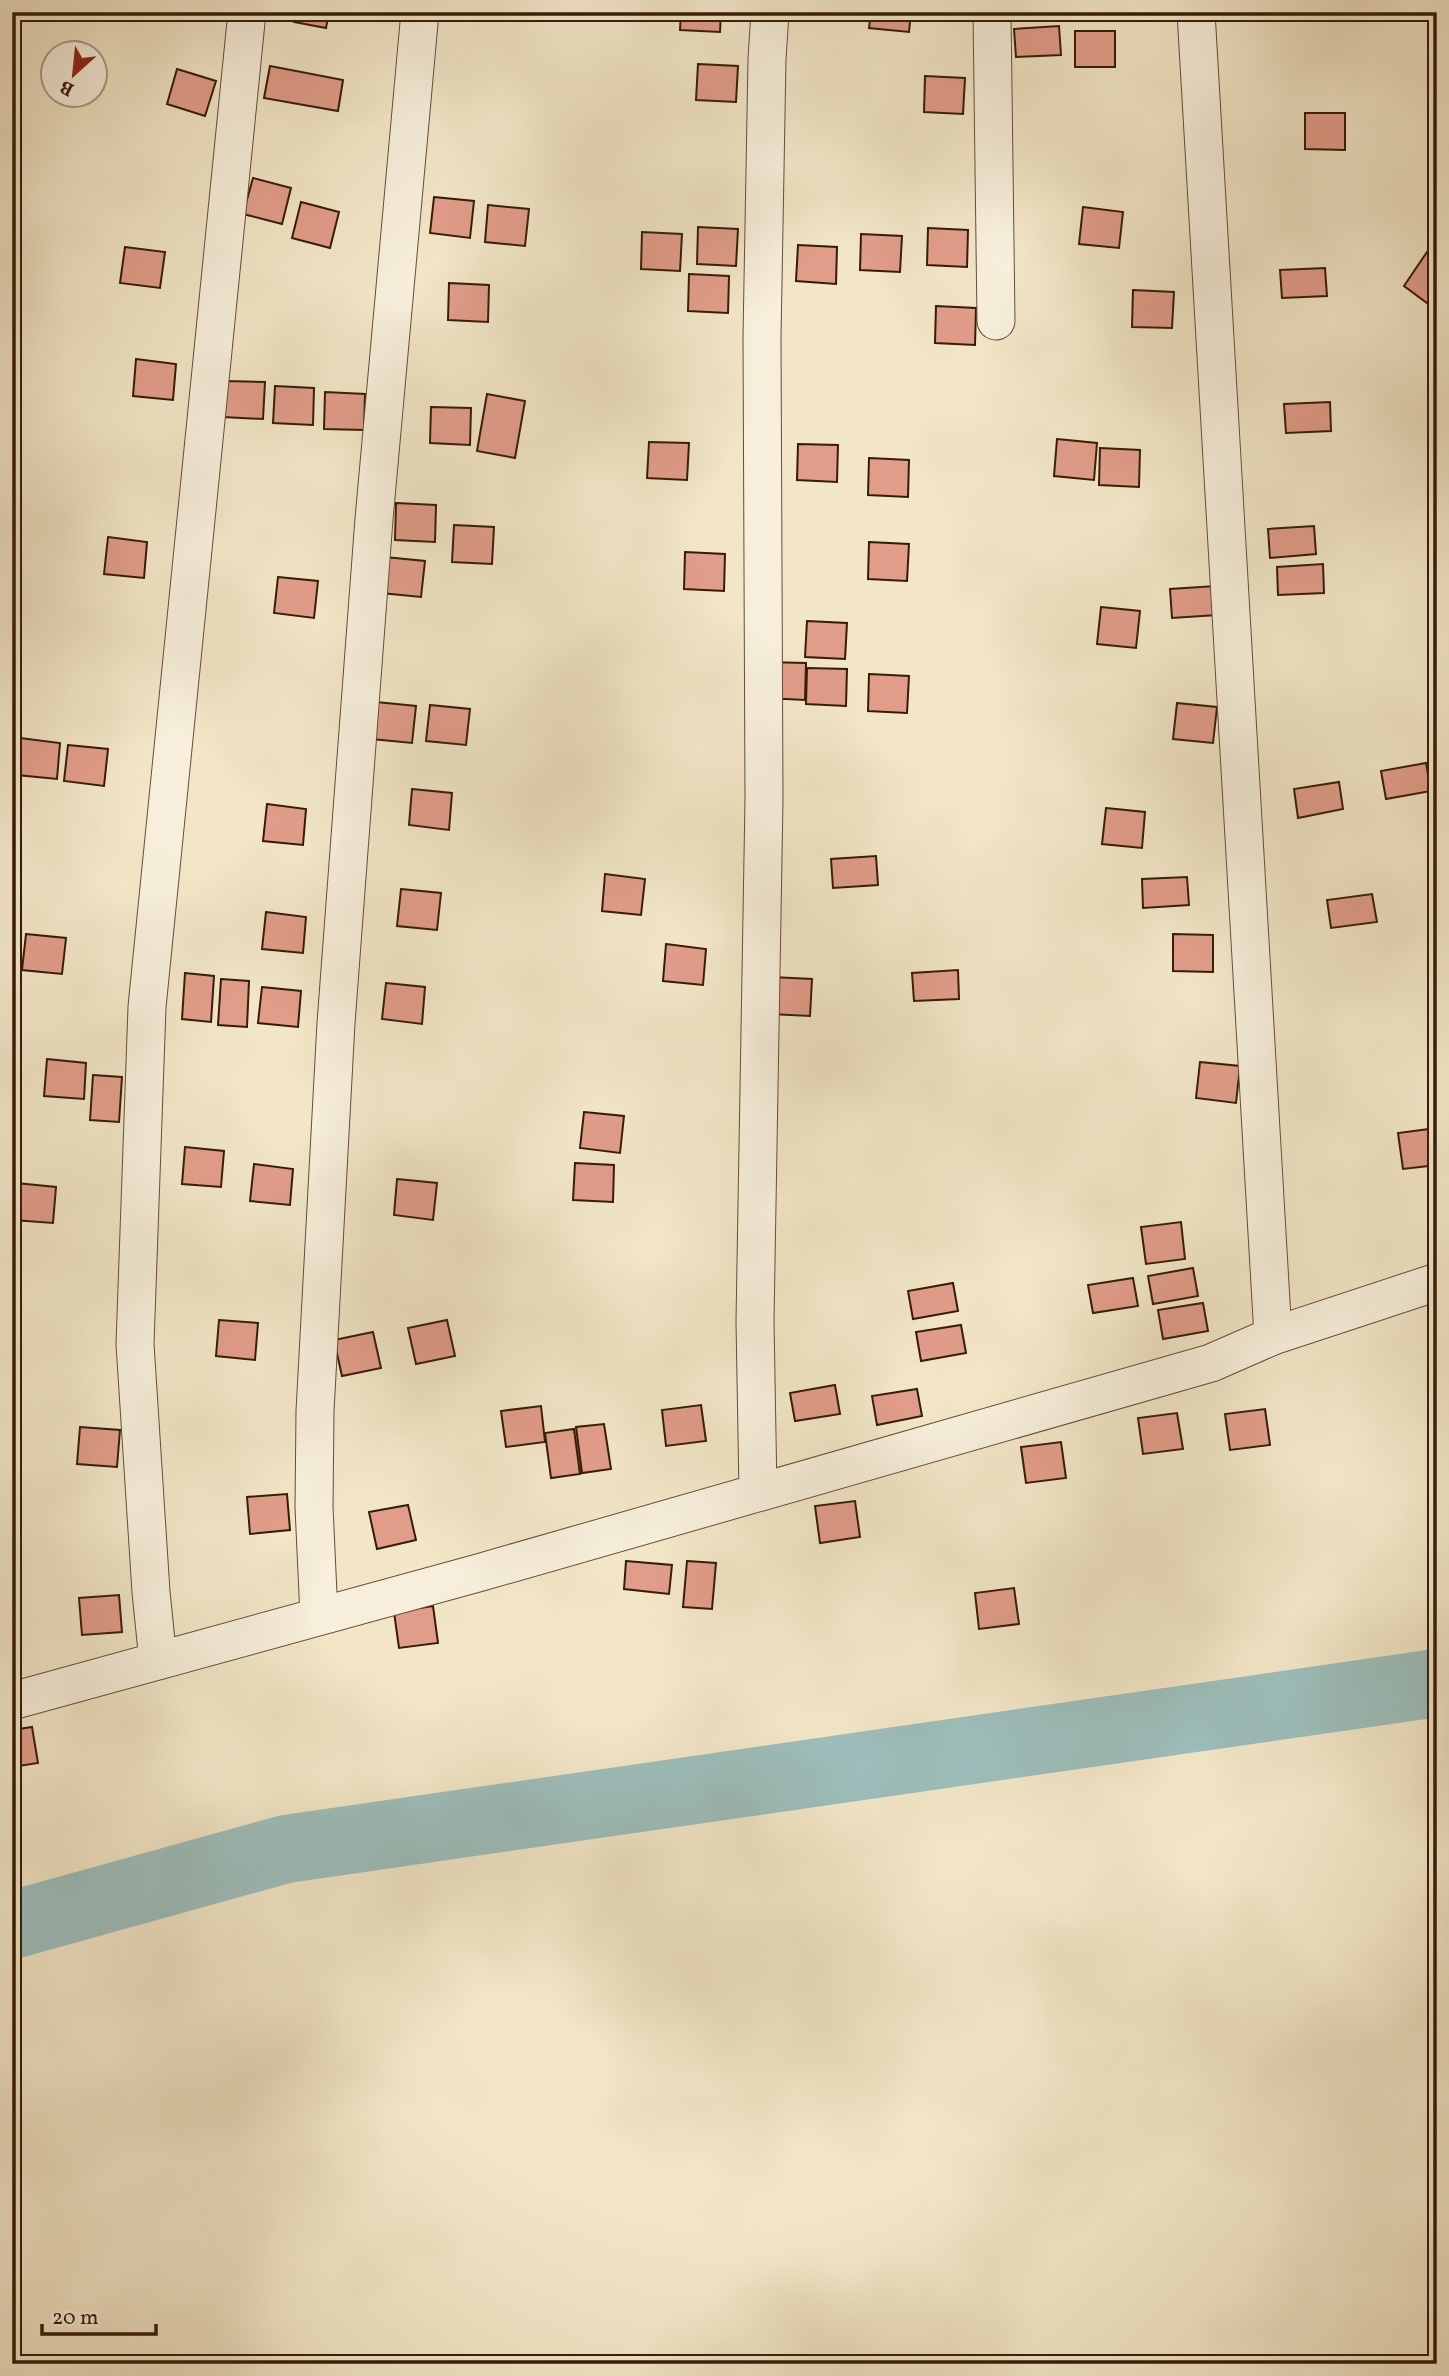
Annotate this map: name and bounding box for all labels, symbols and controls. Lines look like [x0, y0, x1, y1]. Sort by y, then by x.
north arrow [38, 38, 108, 108]
text: B [56, 73, 79, 102]
scale bar [42, 2292, 156, 2336]
text: 20 m [52, 2304, 98, 2333]

